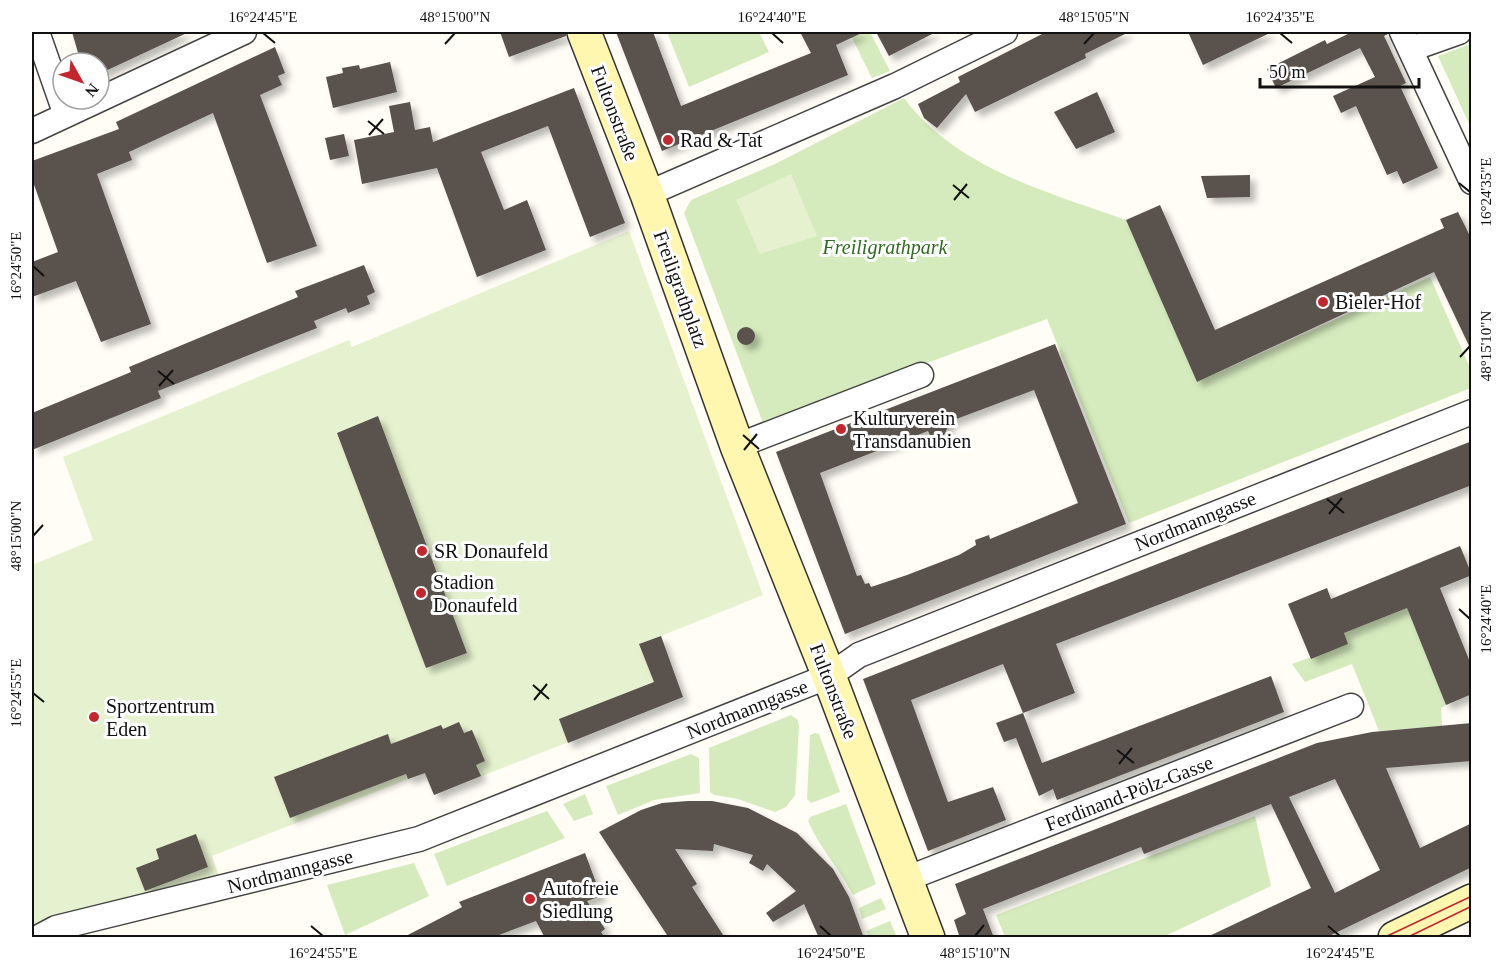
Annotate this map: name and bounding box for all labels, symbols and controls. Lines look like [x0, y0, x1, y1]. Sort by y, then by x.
text: 16°24'45"E [229, 9, 298, 25]
text: 48°15'00"N [420, 9, 490, 25]
text: 16°24'40"E [738, 9, 807, 25]
text: 48°15'05"N [1059, 9, 1129, 25]
text: 16°24'35"E [1246, 9, 1315, 25]
north arrow [51, 51, 111, 111]
scale bar [1260, 51, 1419, 89]
street label: Fultonstraße [587, 62, 643, 164]
text: 50 m [1269, 62, 1306, 82]
text: N [82, 80, 102, 101]
place label: Rad & Tat [680, 129, 763, 151]
marker: Rad & Tat [661, 133, 675, 147]
text: 16°24'35"E [1478, 158, 1494, 227]
street label: Freiligrathplatz [649, 227, 712, 351]
text: 16°24'50"E [8, 232, 24, 301]
park label: Freiligrathpark [822, 236, 949, 259]
place label: Bieler-Hof [1335, 291, 1422, 313]
marker: Bieler-Hof [1316, 295, 1330, 309]
text: 48°15'10"N [1478, 311, 1494, 381]
place label: Kulturverein Transdanubien [853, 407, 971, 452]
marker: Kulturverein Transdanubien [834, 422, 848, 436]
street label: Nordmanngasse [1131, 487, 1259, 556]
text: 48°15'00"N [8, 501, 24, 571]
place label: SR Donaufeld [434, 540, 548, 562]
marker: SR Donaufeld [415, 544, 429, 558]
place label: Stadion Donaufeld [433, 571, 517, 616]
text: 16°24'40"E [1478, 585, 1494, 654]
marker: Stadion Donaufeld [414, 586, 428, 600]
street label: Fultonstraße [806, 640, 862, 742]
text: 16°24'55"E [8, 659, 24, 728]
street label: Nordmanngasse [683, 675, 811, 744]
place label: Sportzentrum Eden [106, 695, 215, 740]
marker: Sportzentrum Eden [87, 710, 101, 724]
street label: Ferdinand-Pölz-Gasse [1042, 751, 1216, 835]
street label: Nordmanngasse [225, 845, 356, 898]
place label: Autofreie Siedlung [542, 877, 619, 923]
marker: Autofreie Siedlung [523, 892, 537, 906]
text: 16°24'55"E [289, 945, 358, 961]
text: 16°24'50"E [797, 945, 866, 961]
text: 48°15'10"N [940, 945, 1010, 961]
text: 16°24'45"E [1306, 945, 1375, 961]

